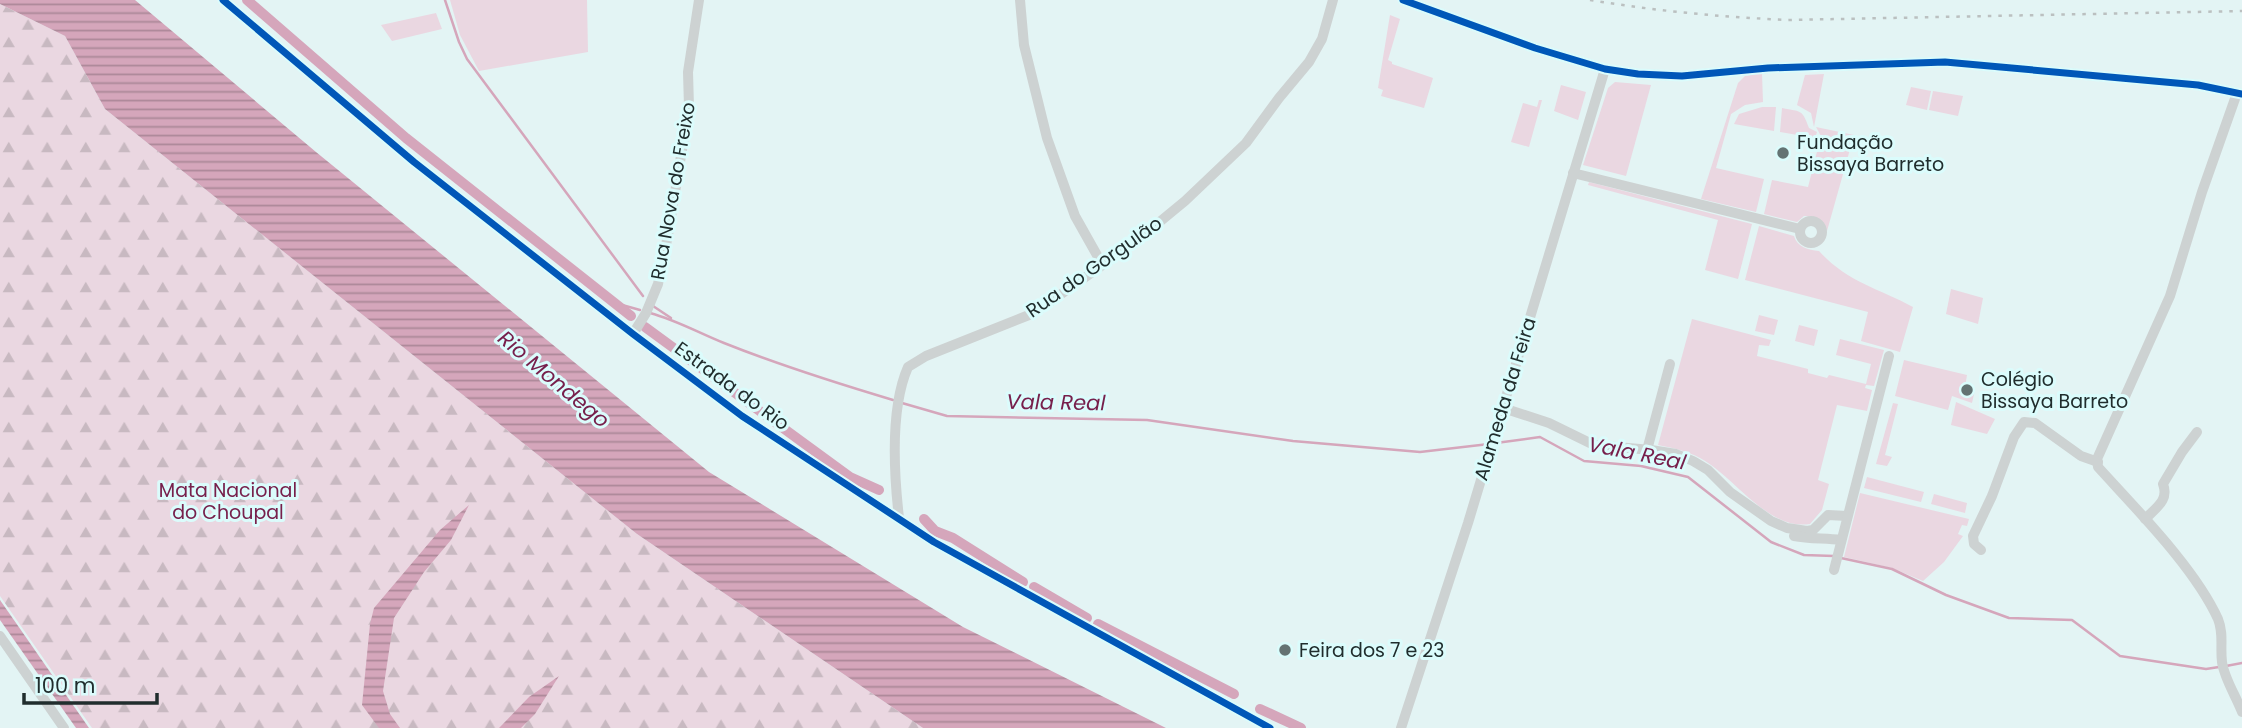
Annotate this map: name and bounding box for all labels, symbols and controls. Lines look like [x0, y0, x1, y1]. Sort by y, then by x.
street label: Rua Nova do Freixo [644, 100, 702, 282]
place label: Fundação Bissaya Barreto [1797, 129, 1944, 178]
marker: Fundação Bissaya Barreto [1775, 145, 1791, 161]
street label: Rua do Gorgulão [1021, 210, 1167, 324]
street label: Alameda da Feira [1467, 314, 1543, 484]
water label: Rio Mondego [492, 324, 616, 434]
street label: Estrada do Rio [669, 335, 795, 437]
place label: Colégio Bissaya Barreto [1981, 366, 2128, 415]
marker: Colégio Bissaya Barreto [1959, 382, 1975, 398]
water label: Vala Real [1006, 387, 1107, 417]
water label: Vala Real [1586, 429, 1689, 477]
park label: Mata Nacional do Choupal [159, 477, 297, 526]
place label: Feira dos 7 e 23 [1299, 637, 1444, 664]
marker: Feira dos 7 e 23 [1277, 642, 1293, 658]
scale bar [24, 662, 158, 706]
text: 100 m [35, 671, 95, 700]

